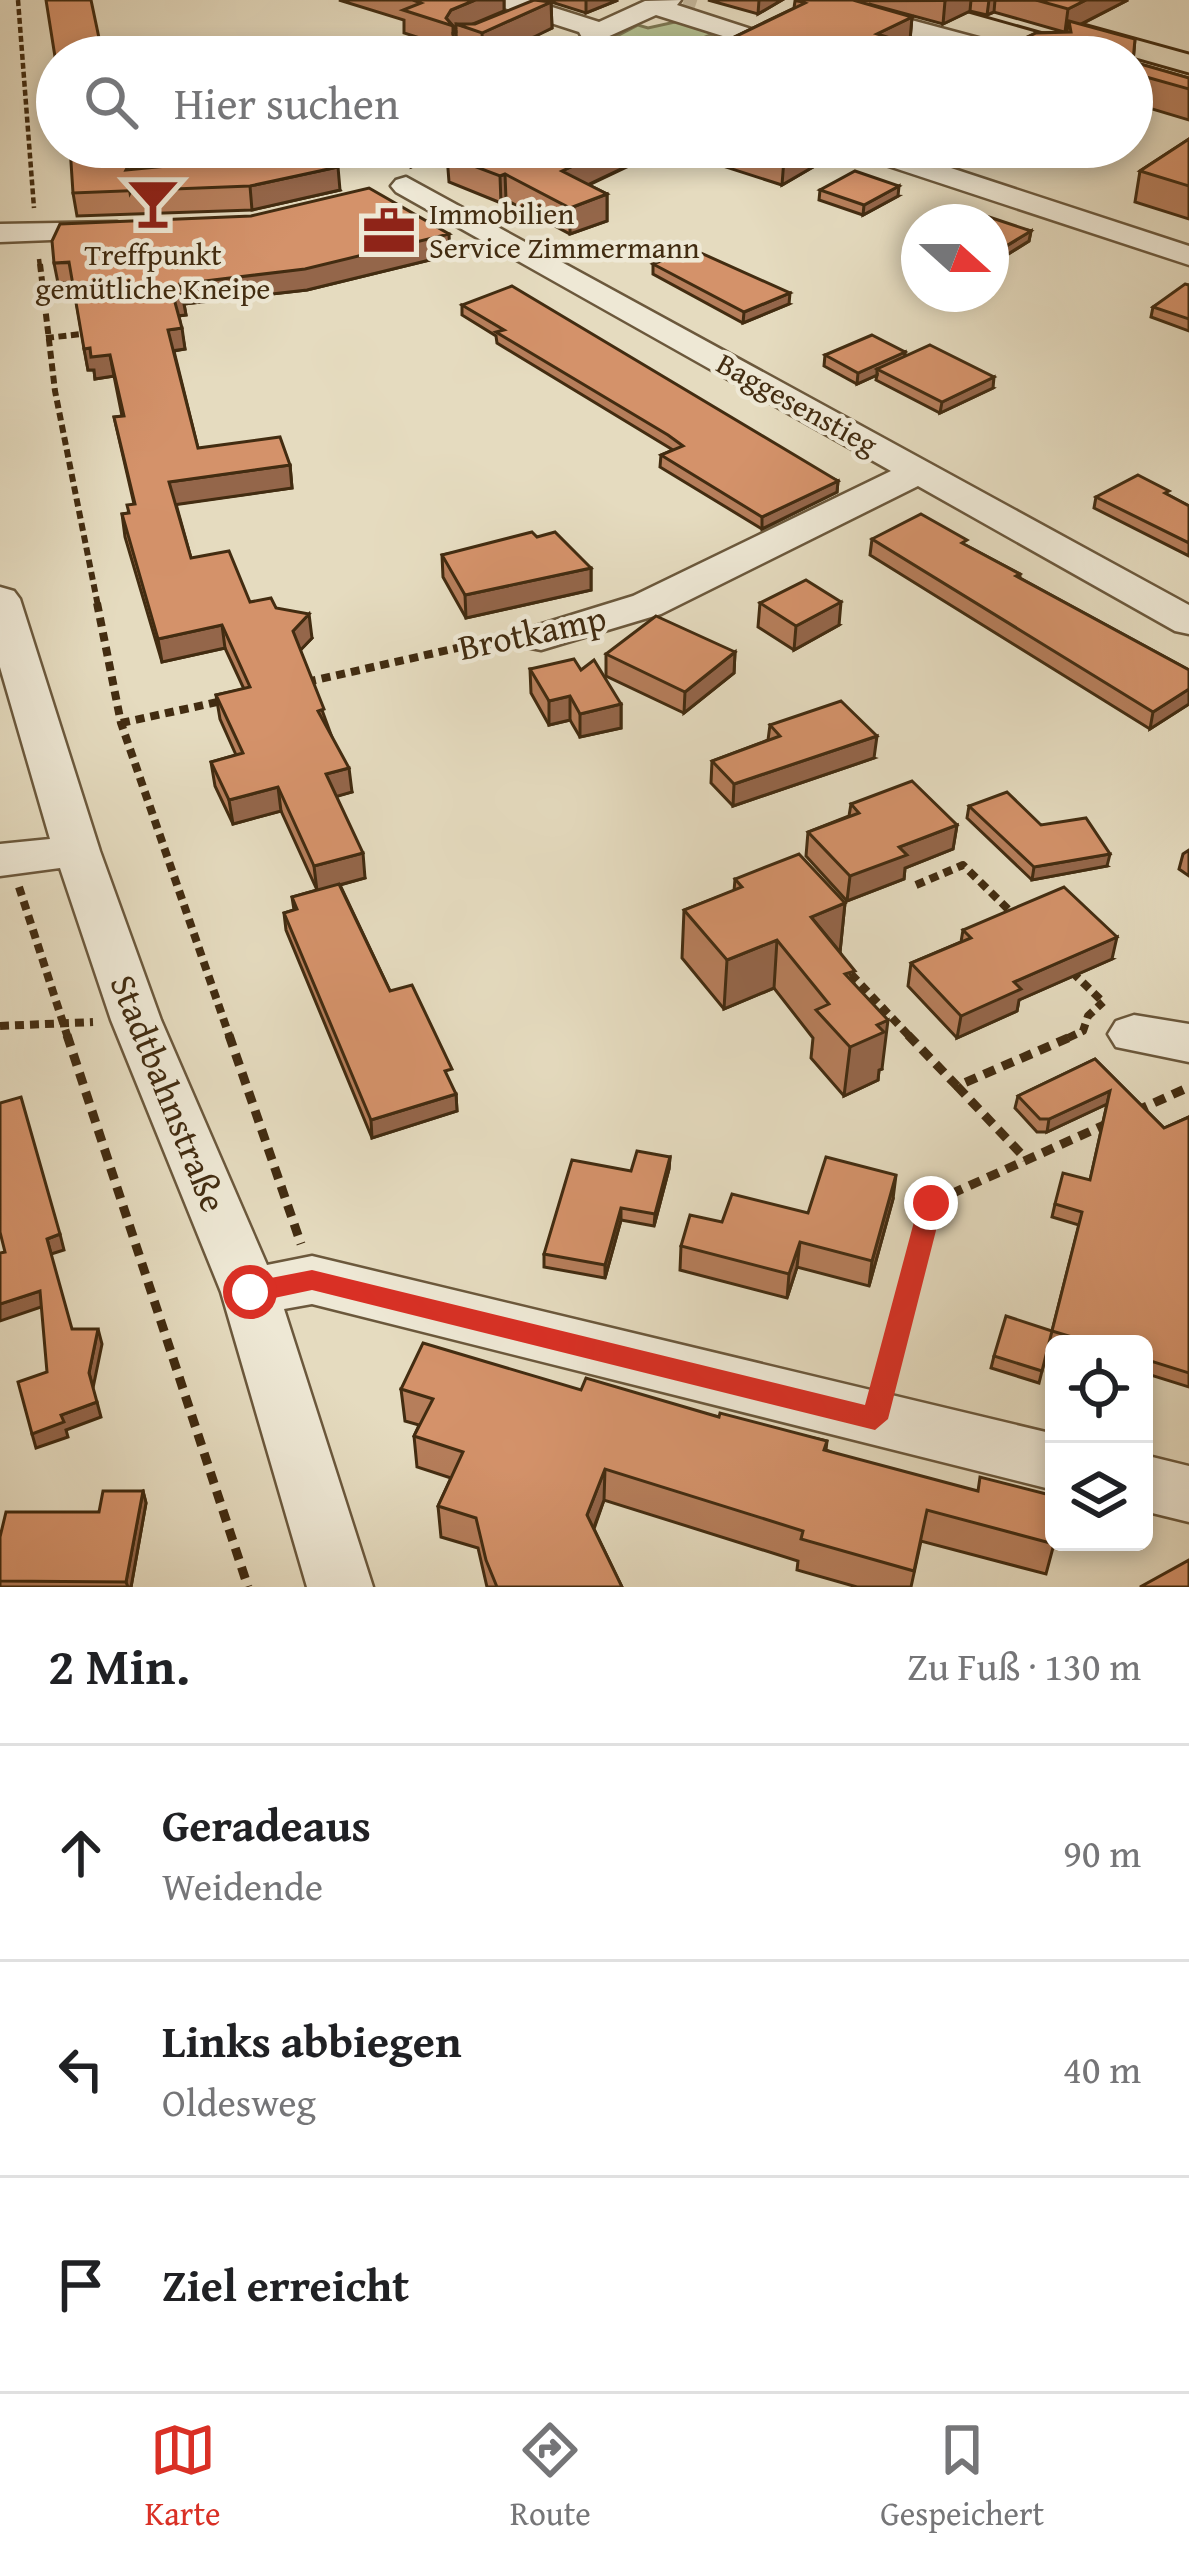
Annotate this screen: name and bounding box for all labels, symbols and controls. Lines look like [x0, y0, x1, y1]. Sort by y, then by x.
search box [36, 36, 1153, 168]
icon: search [78, 69, 144, 135]
text: Hier suchen [174, 70, 399, 135]
bar icon: Treffpunkt gemütliche Kneipe [124, 174, 182, 232]
place label: Immobilien Service Zimmermann [429, 191, 700, 269]
office icon: Immobilien Service Zimmermann [360, 202, 418, 260]
north arrow [901, 204, 1009, 312]
place label: Treffpunkt gemütliche Kneipe [36, 232, 270, 310]
street label: Baggesenstieg [709, 341, 886, 466]
street label: Brotkamp [453, 590, 611, 673]
street label: Stadtbahnstraße [98, 966, 241, 1219]
route end [904, 1176, 958, 1230]
route start [223, 1265, 277, 1319]
map controls [1045, 1335, 1153, 1551]
button: locate [1045, 1335, 1153, 1443]
button: layers [1045, 1443, 1153, 1551]
text: 2 Min. [48, 1628, 190, 1703]
text: Zu Fuß · 130 m [907, 1637, 1141, 1694]
text: Geradeaus [162, 1792, 371, 1857]
icon: ahead [48, 1820, 114, 1886]
text: 90 m [1063, 1824, 1141, 1881]
text: Weidende [162, 1857, 323, 1914]
text: Links abbiegen [162, 2008, 462, 2073]
icon: left [48, 2036, 114, 2102]
text: 40 m [1063, 2040, 1141, 2097]
text: Oldesweg [162, 2073, 316, 2130]
icon: arrive [48, 2252, 114, 2318]
text: Ziel erreicht [162, 2252, 409, 2317]
tab: Karte [145, 2417, 221, 2537]
tab: Route [510, 2417, 591, 2537]
tab: Gespeichert [880, 2417, 1044, 2537]

